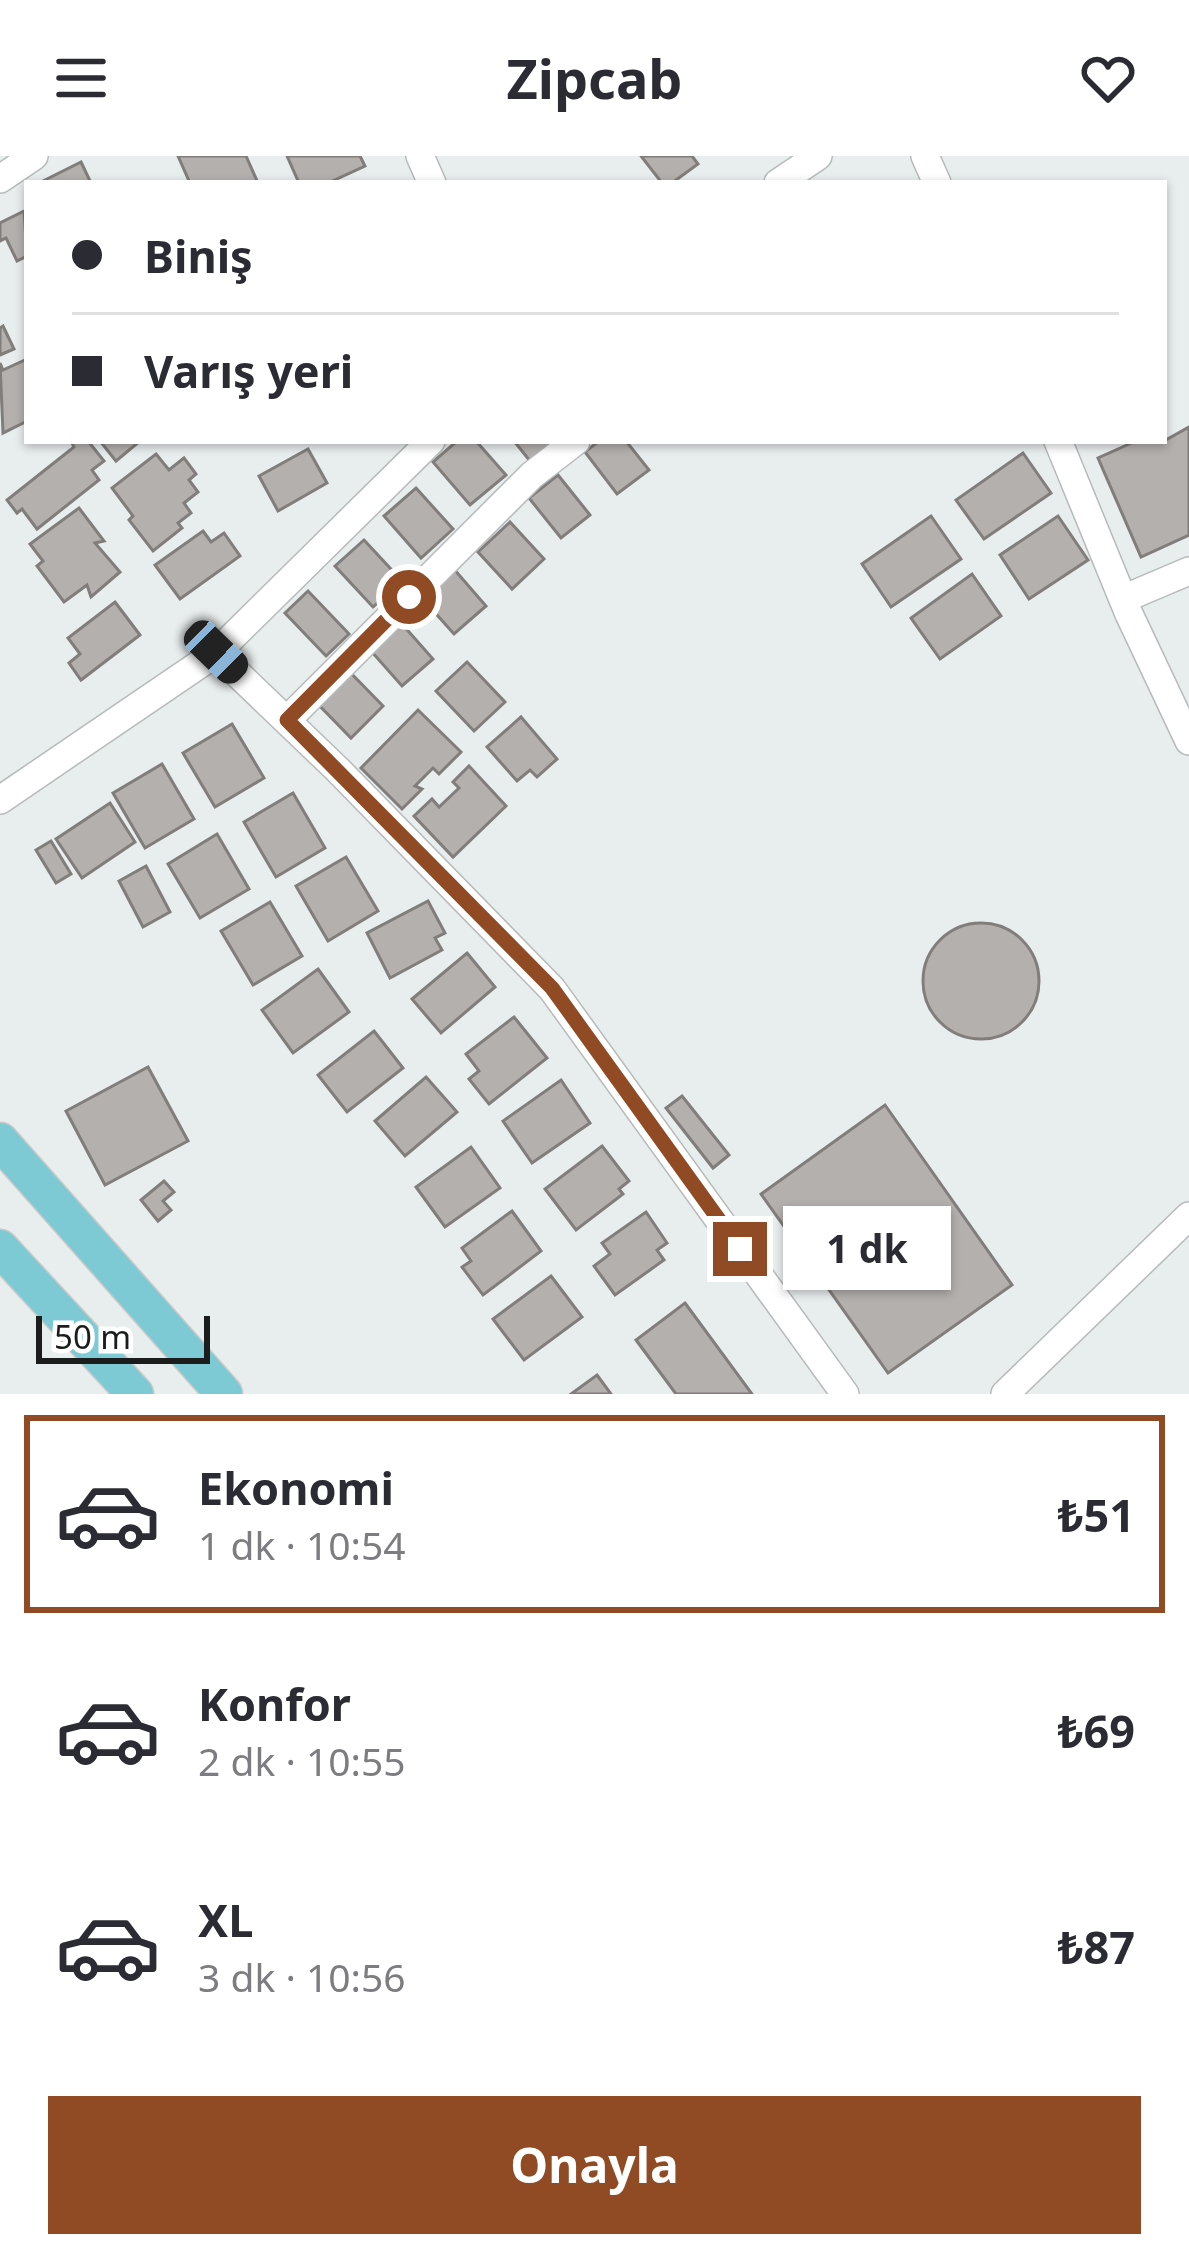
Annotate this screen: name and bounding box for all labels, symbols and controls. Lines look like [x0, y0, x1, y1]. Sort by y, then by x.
text: Zipcab [507, 41, 682, 115]
icon: menu [48, 45, 114, 111]
icon: heart [1075, 45, 1141, 111]
text: Biniş [144, 225, 253, 286]
text: Varış yeri [144, 340, 353, 401]
route start [382, 570, 436, 624]
car [178, 614, 254, 690]
callout: 1 dk [782, 1207, 950, 1291]
text: 1 dk [826, 1221, 908, 1274]
route end [713, 1222, 767, 1276]
scale bar [36, 1310, 210, 1363]
text: 50 m [54, 1314, 131, 1359]
text: Ekonomi [198, 1457, 394, 1518]
icon: car [54, 1460, 162, 1568]
text: ₺51 [1058, 1484, 1135, 1545]
text: 1 dk · 10:54 [198, 1518, 406, 1571]
text: Konfor [198, 1673, 351, 1734]
icon: car [54, 1676, 162, 1784]
text: ₺69 [1058, 1700, 1135, 1761]
text: 2 dk · 10:55 [198, 1734, 406, 1787]
text: XL [198, 1889, 253, 1950]
icon: car [54, 1892, 162, 2000]
text: ₺87 [1058, 1916, 1135, 1977]
text: 3 dk · 10:56 [198, 1950, 406, 2003]
button: Onayla [48, 2096, 1141, 2234]

